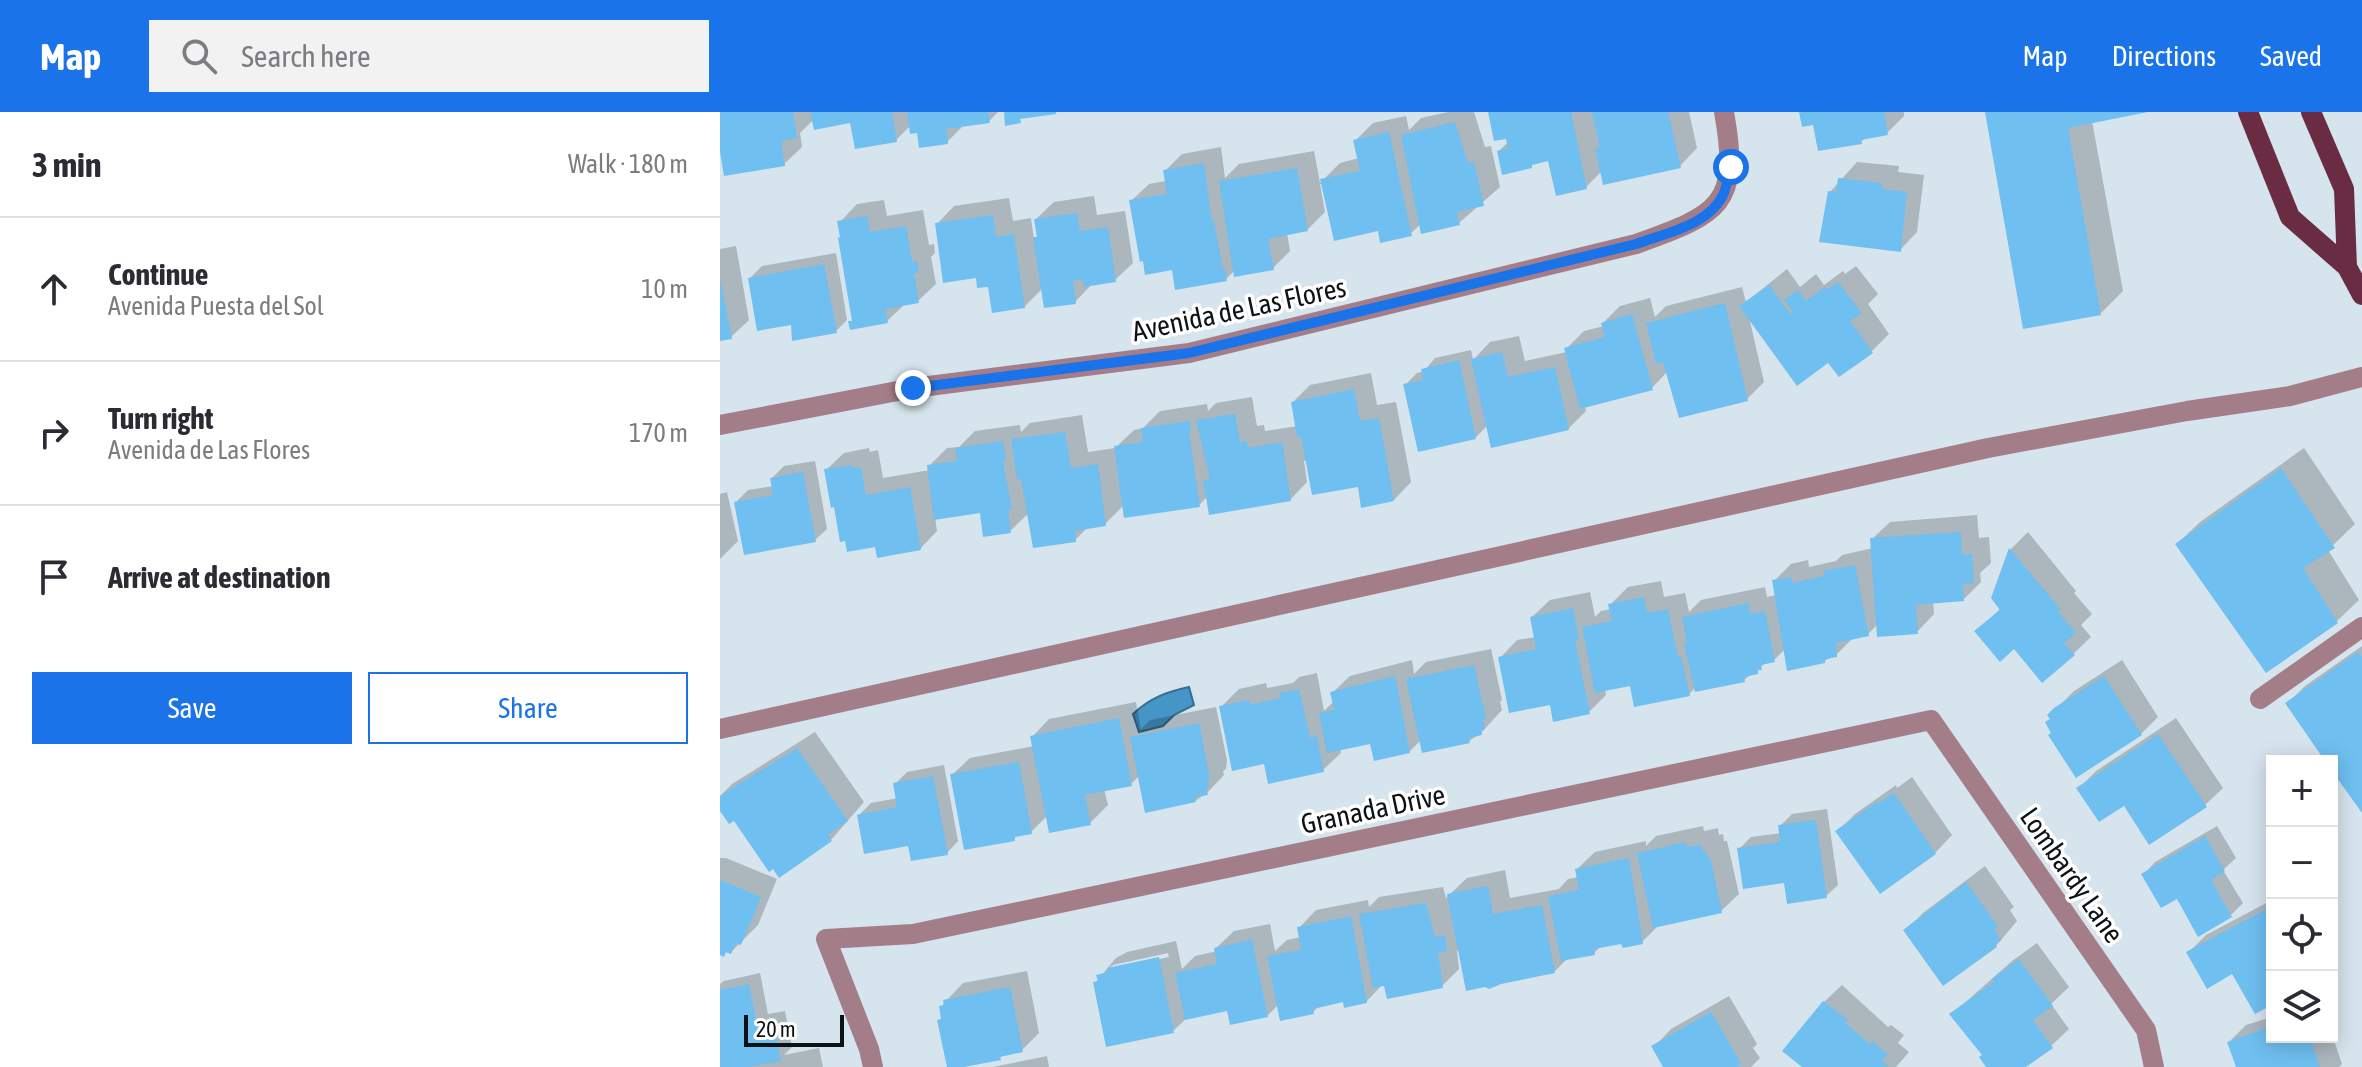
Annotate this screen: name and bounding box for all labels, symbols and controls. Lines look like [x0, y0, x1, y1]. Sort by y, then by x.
search box [149, 20, 709, 92]
icon: search [177, 34, 221, 78]
text: Map [40, 35, 101, 78]
text: Search here [241, 39, 371, 73]
text: Map [2023, 40, 2068, 72]
text: Directions [2112, 40, 2216, 72]
text: Saved [2260, 40, 2322, 72]
text: 3 min [32, 145, 101, 184]
text: Walk · 180 m [568, 149, 688, 179]
route start [1713, 149, 1749, 185]
text: Continue [108, 257, 208, 291]
icon: ahead [32, 267, 76, 311]
street label: Avenida de Las Flores [1129, 271, 1349, 347]
text: 10 m [641, 274, 688, 304]
text: Avenida Puesta del Sol [108, 291, 324, 321]
route end [895, 370, 931, 406]
text: Turn right [108, 401, 214, 435]
icon: right [32, 411, 76, 455]
text: 170 m [629, 418, 688, 448]
text: Avenida de Las Flores [108, 435, 310, 465]
icon: arrive [32, 555, 76, 599]
text: Arrive at destination [108, 560, 330, 594]
button: Save [32, 672, 352, 744]
button: Share [368, 672, 688, 744]
map controls [2266, 755, 2338, 1043]
button: + [2266, 755, 2338, 827]
street label: Granada Drive [1298, 778, 1448, 840]
street label: Lombardy Lane [2014, 801, 2130, 949]
button: − [2266, 827, 2338, 899]
button: locate [2266, 899, 2338, 971]
button: layers [2266, 971, 2338, 1043]
scale bar [744, 1011, 844, 1047]
text: 20 m [756, 1016, 796, 1042]

